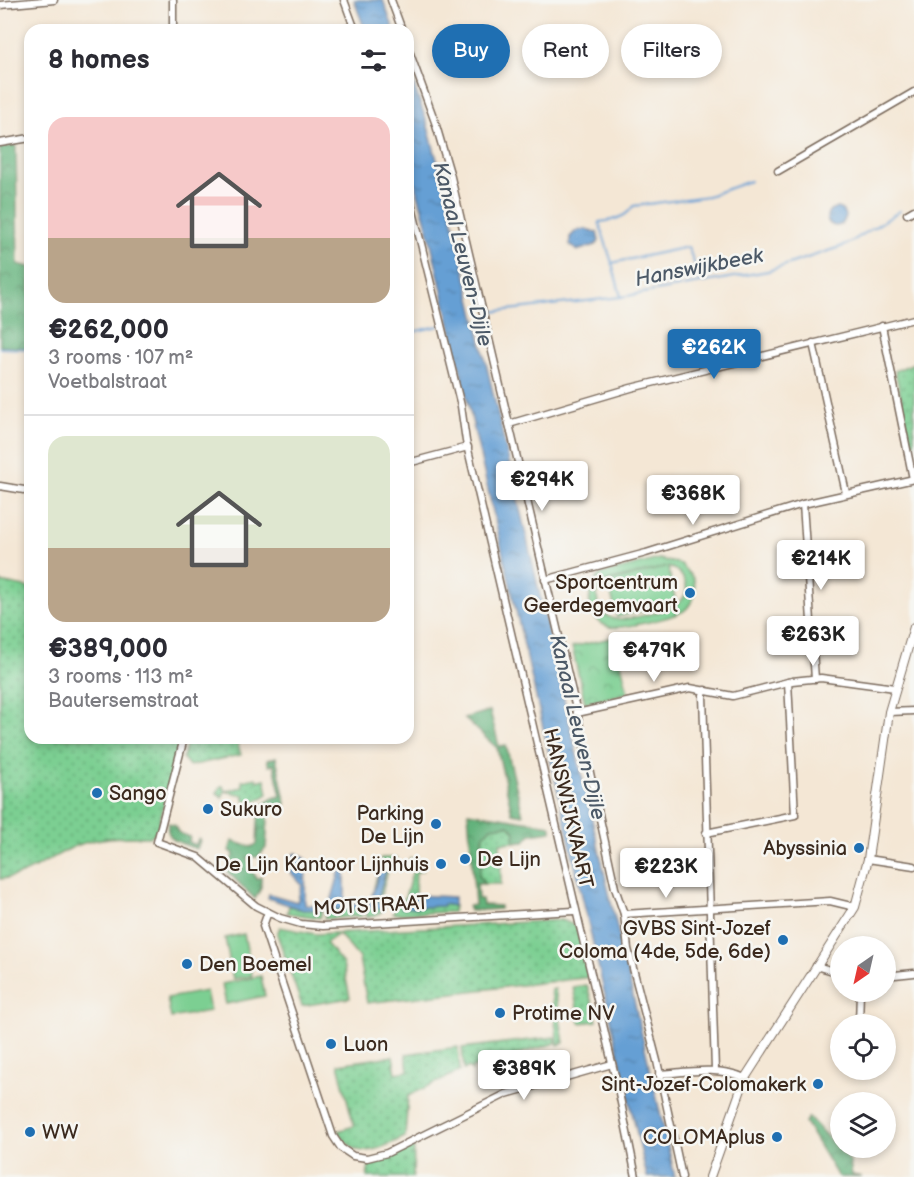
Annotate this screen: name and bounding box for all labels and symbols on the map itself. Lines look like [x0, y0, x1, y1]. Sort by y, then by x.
water label: Kanaal Leuven-Dijle [427, 159, 498, 349]
water label: Hanswijkbeek [633, 243, 766, 292]
pin: €262K [672, 329, 756, 380]
pin: €294K [500, 461, 584, 512]
pin: €368K [651, 475, 735, 526]
pin: €214K [779, 540, 863, 591]
place label: Sportcentrum Geerdegemvaart [524, 571, 678, 618]
marker: Sportcentrum Geerdegemvaart [683, 586, 697, 600]
pin: €263K [771, 616, 855, 667]
water label: Kanaal Leuven-Dijle [544, 632, 611, 822]
pin: €479K [612, 632, 696, 683]
street label: HANSWIJKVAART [538, 726, 598, 891]
place label: Sango [109, 782, 167, 806]
marker: Sango [90, 786, 104, 800]
place label: Sukuro [220, 798, 282, 822]
marker: Sukuro [201, 802, 215, 816]
place label: Parking De Lijn [356, 802, 424, 849]
marker: Parking De Lijn [429, 817, 443, 831]
place label: Abyssinia [763, 837, 847, 861]
marker: Abyssinia [852, 841, 866, 855]
place label: De Lijn [477, 848, 541, 872]
pin: €223K [624, 848, 708, 899]
marker: De Lijn [458, 852, 472, 866]
place label: De Lijn Kantoor Lijnhuis [215, 853, 429, 877]
marker: De Lijn Kantoor Lijnhuis [434, 857, 448, 871]
street label: MOTSTRAAT [313, 891, 430, 921]
place label: GVBS Sint-Jozef Coloma (4de, 5de, 6de) [559, 917, 771, 964]
marker: GVBS Sint-Jozef Coloma (4de, 5de, 6de) [776, 933, 790, 947]
north arrow [830, 936, 896, 1002]
place label: Den Boemel [199, 953, 312, 977]
marker: Den Boemel [180, 957, 194, 971]
place label: Protime NV [512, 1002, 615, 1026]
marker: Protime NV [493, 1006, 507, 1020]
place label: Luon [343, 1033, 388, 1057]
marker: Luon [324, 1037, 338, 1051]
pin: €389K [482, 1050, 566, 1101]
place label: Sint-Jozef-Colomakerk [601, 1073, 806, 1097]
marker: Sint-Jozef-Colomakerk [811, 1077, 825, 1091]
place label: WW [42, 1121, 78, 1145]
marker: WW [23, 1125, 37, 1139]
place label: COLOMAplus [643, 1126, 765, 1150]
marker: COLOMAplus [770, 1130, 784, 1144]

